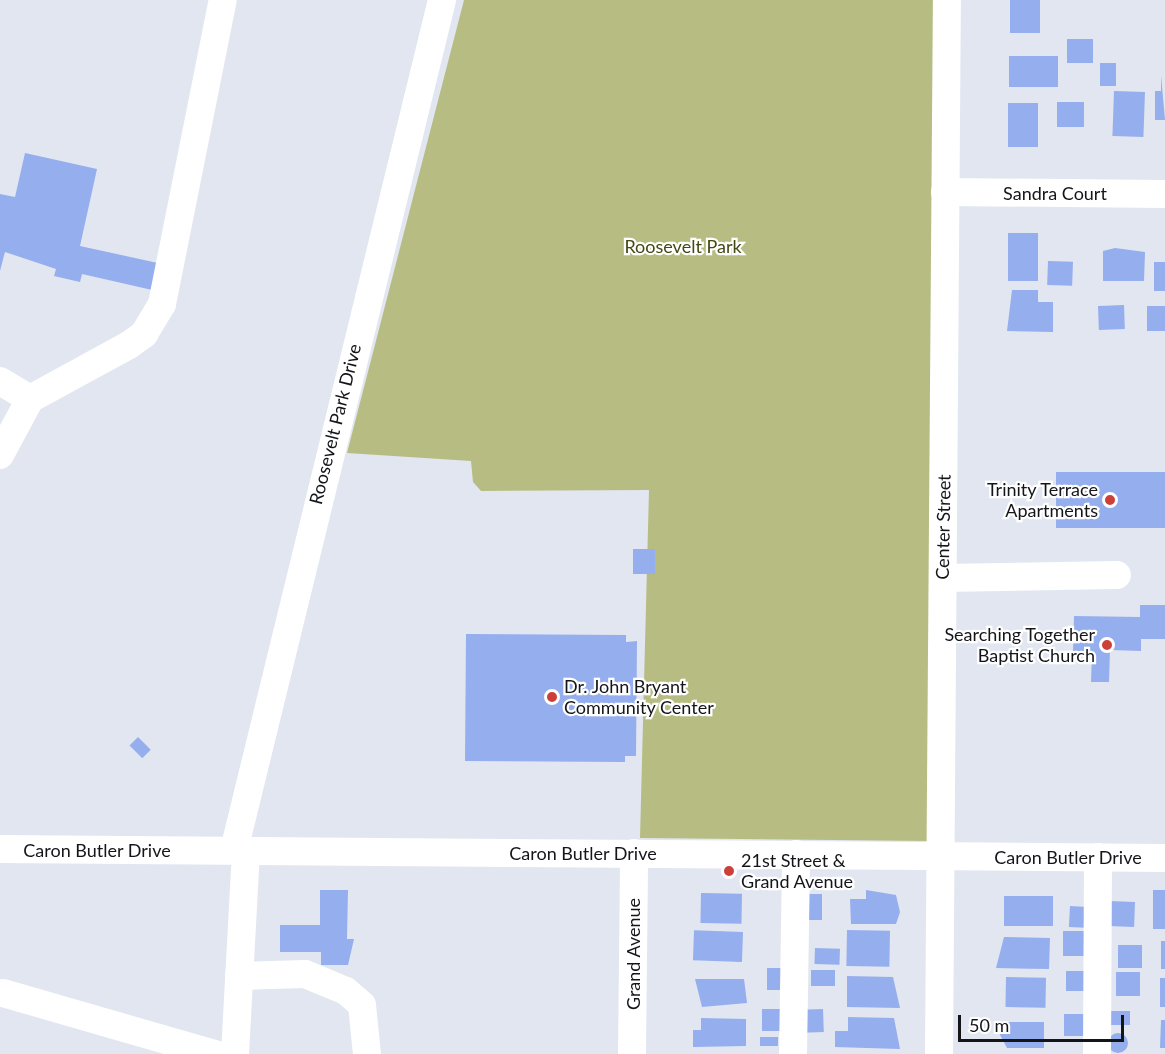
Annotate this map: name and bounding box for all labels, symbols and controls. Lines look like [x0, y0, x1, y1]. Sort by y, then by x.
street label: Sandra Court [1003, 182, 1107, 204]
park label: Roosevelt Park [624, 235, 742, 257]
street label: Roosevelt Park Drive [305, 341, 365, 507]
street label: Center Street [931, 474, 955, 580]
place label: Trinity Terrace Apartments [986, 479, 1098, 522]
marker: Trinity Terrace Apartments [1103, 493, 1117, 507]
place label: Searching Together Baptist Church [944, 624, 1095, 666]
marker: Searching Together Baptist Church [1100, 638, 1114, 652]
place label: Dr. John Bryant Community Center [564, 676, 714, 718]
marker: Dr. John Bryant Community Center [545, 690, 559, 704]
street label: Caron Butler Drive [23, 839, 171, 861]
street label: Caron Butler Drive [509, 842, 657, 864]
street label: Caron Butler Drive [994, 846, 1142, 868]
place label: 21st Street & Grand Avenue [741, 850, 854, 892]
marker: 21st Street & Grand Avenue [722, 864, 736, 878]
street label: Grand Avenue [622, 898, 644, 1010]
scale bar [961, 1003, 1128, 1041]
text: 50 m [969, 1014, 1009, 1036]

